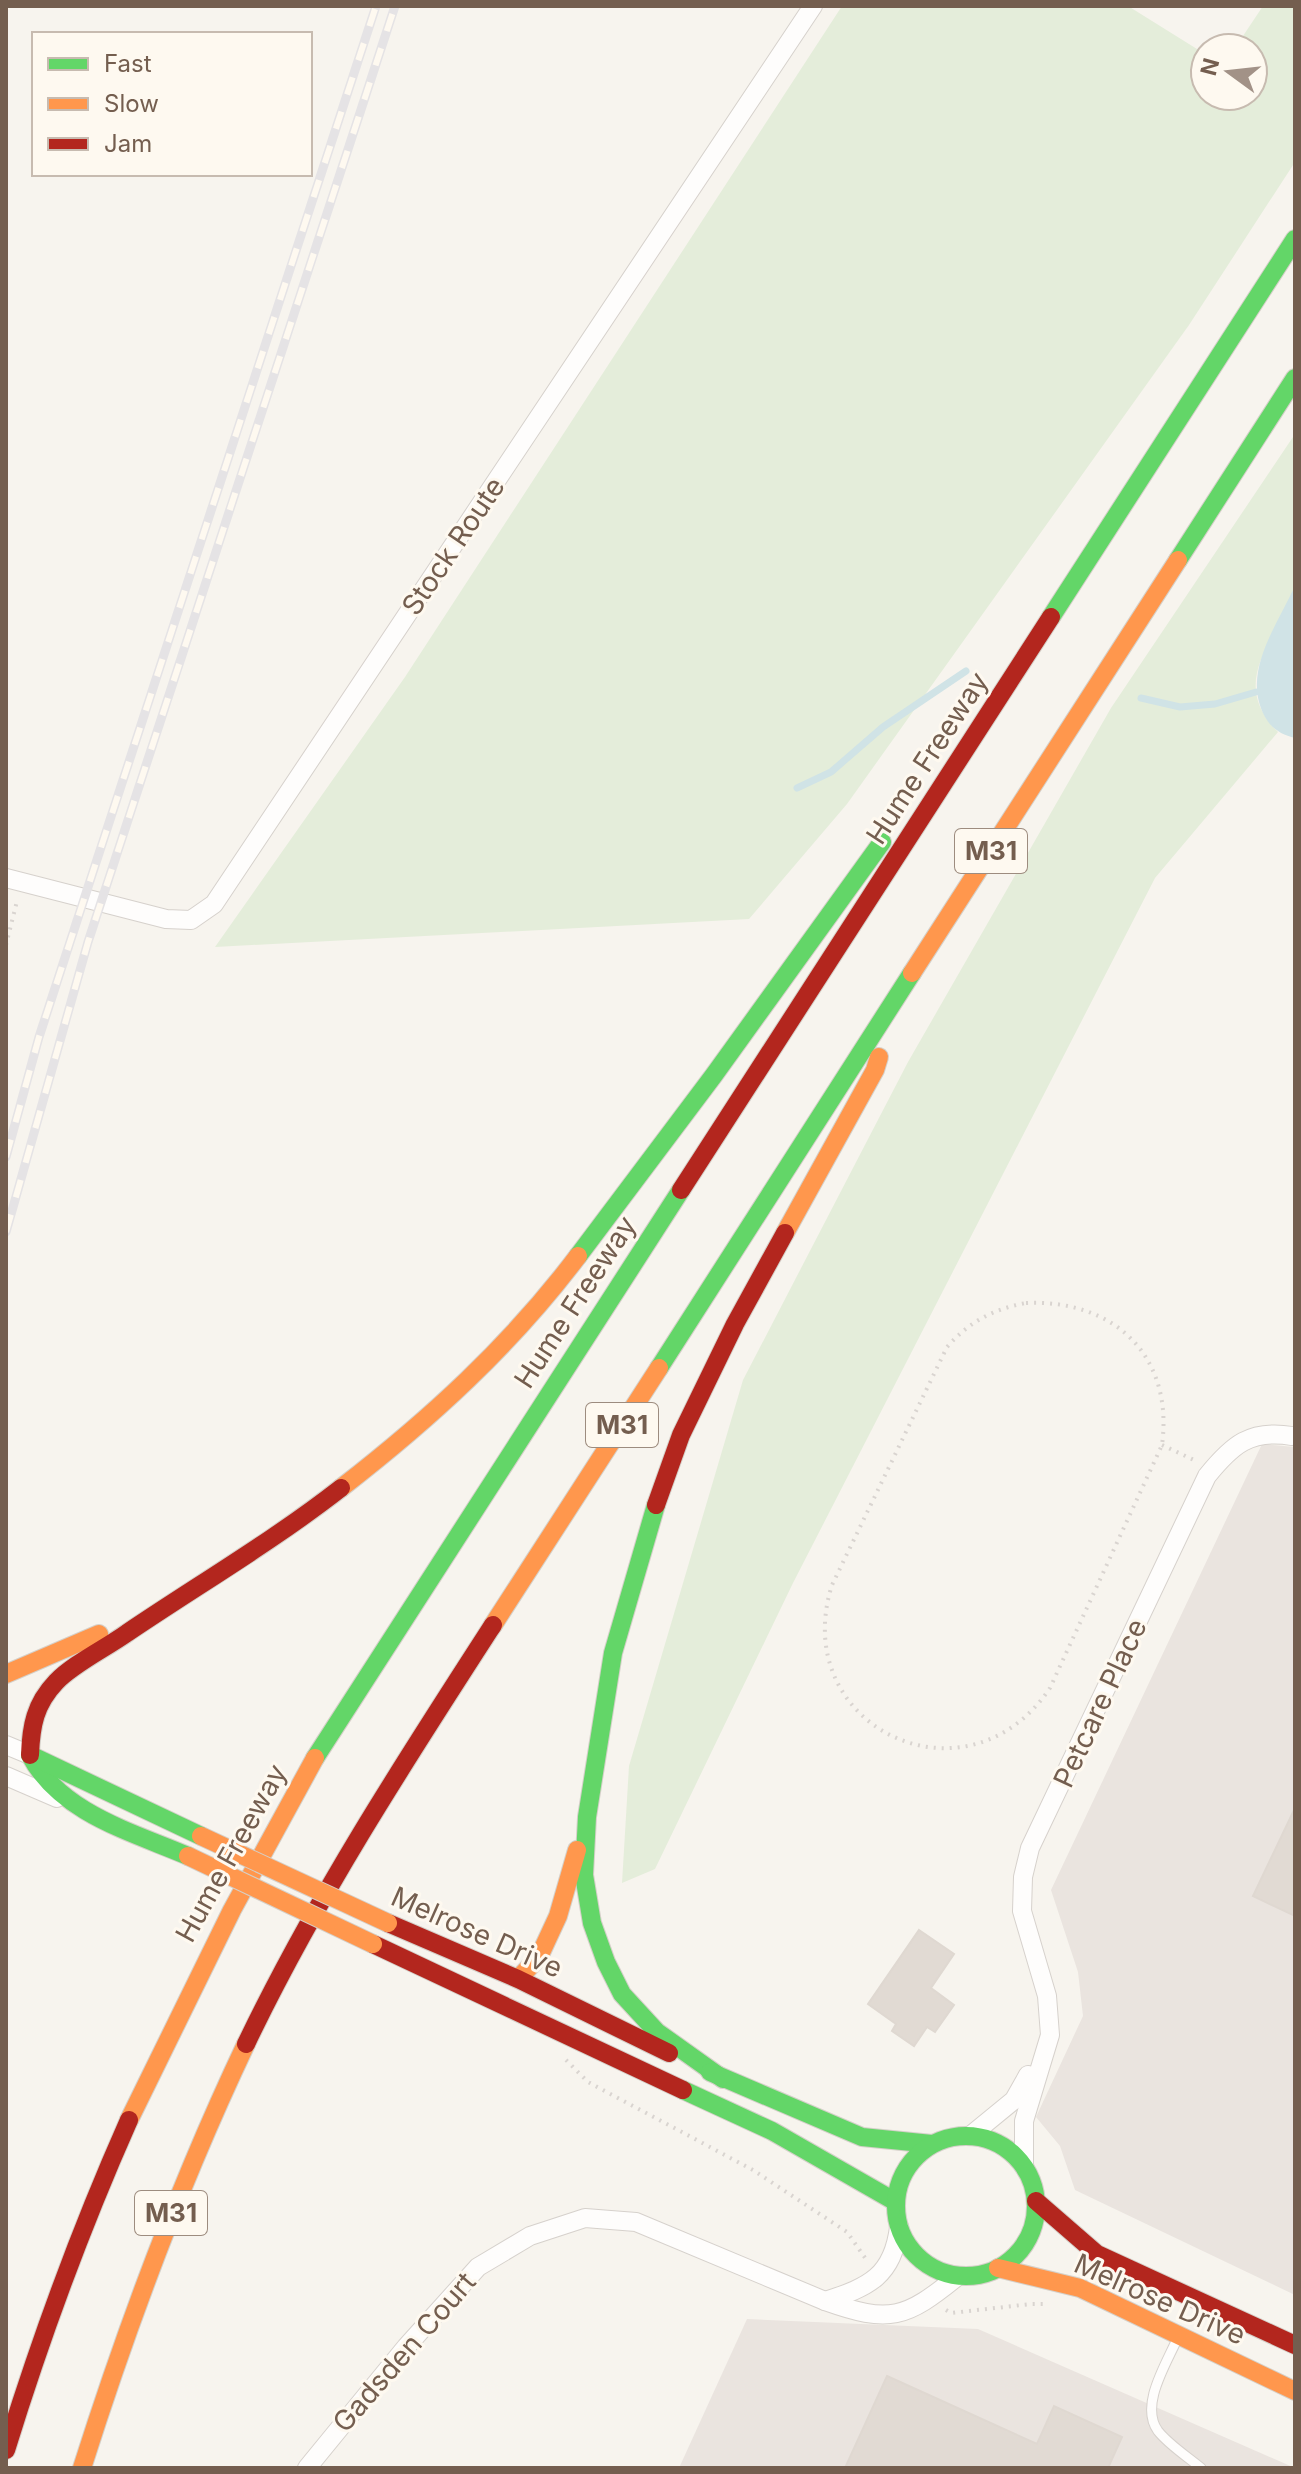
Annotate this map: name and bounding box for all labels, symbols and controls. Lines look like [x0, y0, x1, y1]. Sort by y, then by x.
legend [32, 32, 312, 176]
north arrow [1189, 32, 1269, 112]
text: Fast [104, 49, 152, 78]
text: N [1195, 55, 1224, 78]
text: Slow [104, 89, 159, 118]
text: Jam [104, 129, 152, 158]
street label: Stock Route [394, 471, 512, 621]
street label: Hume Freeway [859, 666, 995, 850]
road number: M31 [955, 829, 1027, 873]
street label: Hume Freeway [507, 1210, 643, 1394]
road number: M31 [586, 1403, 658, 1447]
street label: Petcare Place [1046, 1613, 1154, 1793]
street label: Hume Freeway [168, 1758, 294, 1948]
street label: Melrose Drive [386, 1879, 568, 1985]
road number: M31 [135, 2191, 207, 2235]
street label: Melrose Drive [1069, 2246, 1251, 2352]
street label: Gadsden Court [325, 2265, 483, 2439]

